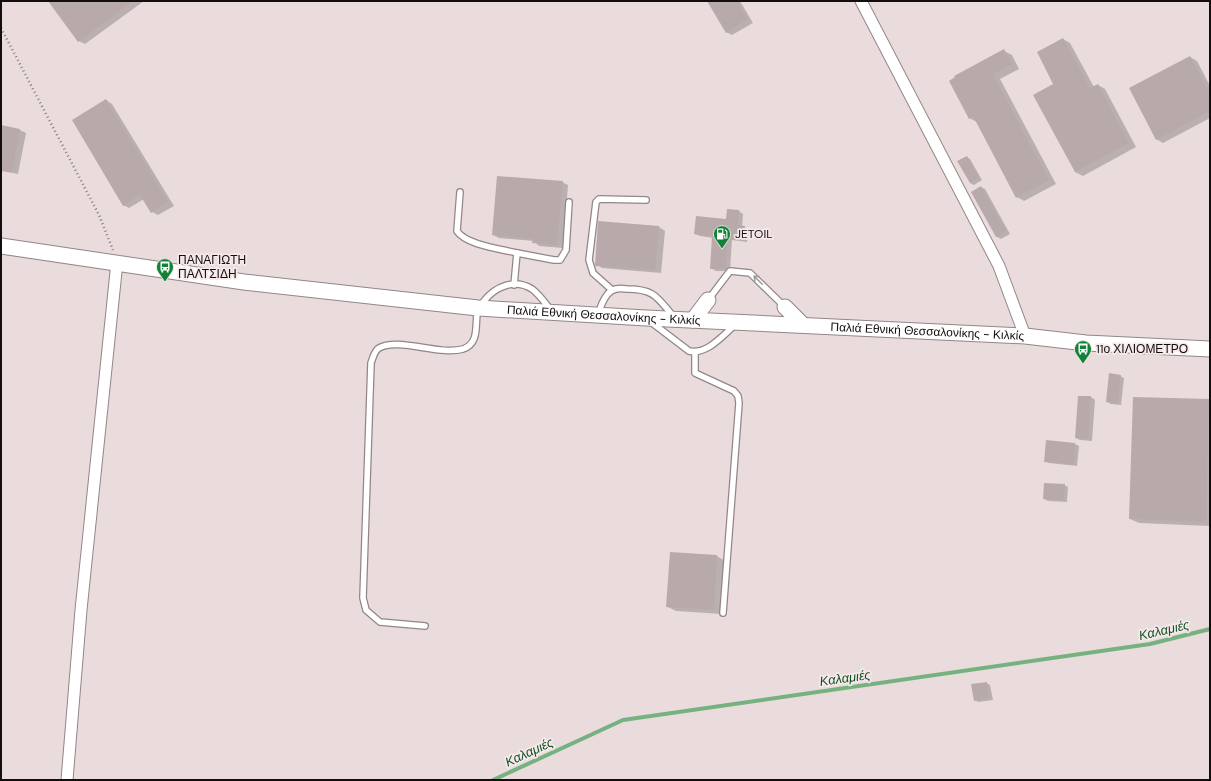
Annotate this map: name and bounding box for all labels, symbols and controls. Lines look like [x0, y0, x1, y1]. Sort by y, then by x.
fuel station icon: JETOIL [712, 224, 732, 249]
place label: JETOIL [735, 226, 773, 242]
place label: ΠΑΝΑΓΙΩΤΗ ΠΑΛΤΣΙΔΗ [178, 252, 246, 282]
bus stop icon: ΠΑΝΑΓΙΩΤΗ ΠΑΛΤΣΙΔΗ [155, 257, 175, 282]
one-way arrow [753, 275, 763, 285]
street label: Παλιά Εθνική Θεσσαλονίκης - Κιλκίς [506, 302, 701, 329]
street label: Παλιά Εθνική Θεσσαλονίκης - Κιλκίς [830, 319, 1025, 344]
bus stop icon: 11ο ΧΙΛΙΟΜΕΤΡΟ [1073, 339, 1093, 364]
place label: 11ο ΧΙΛΙΟΜΕΤΡΟ [1096, 341, 1188, 357]
water label: Καλαμιές [1137, 616, 1192, 644]
water label: Καλαμιές [818, 666, 872, 690]
water label: Καλαμιές [502, 733, 556, 771]

